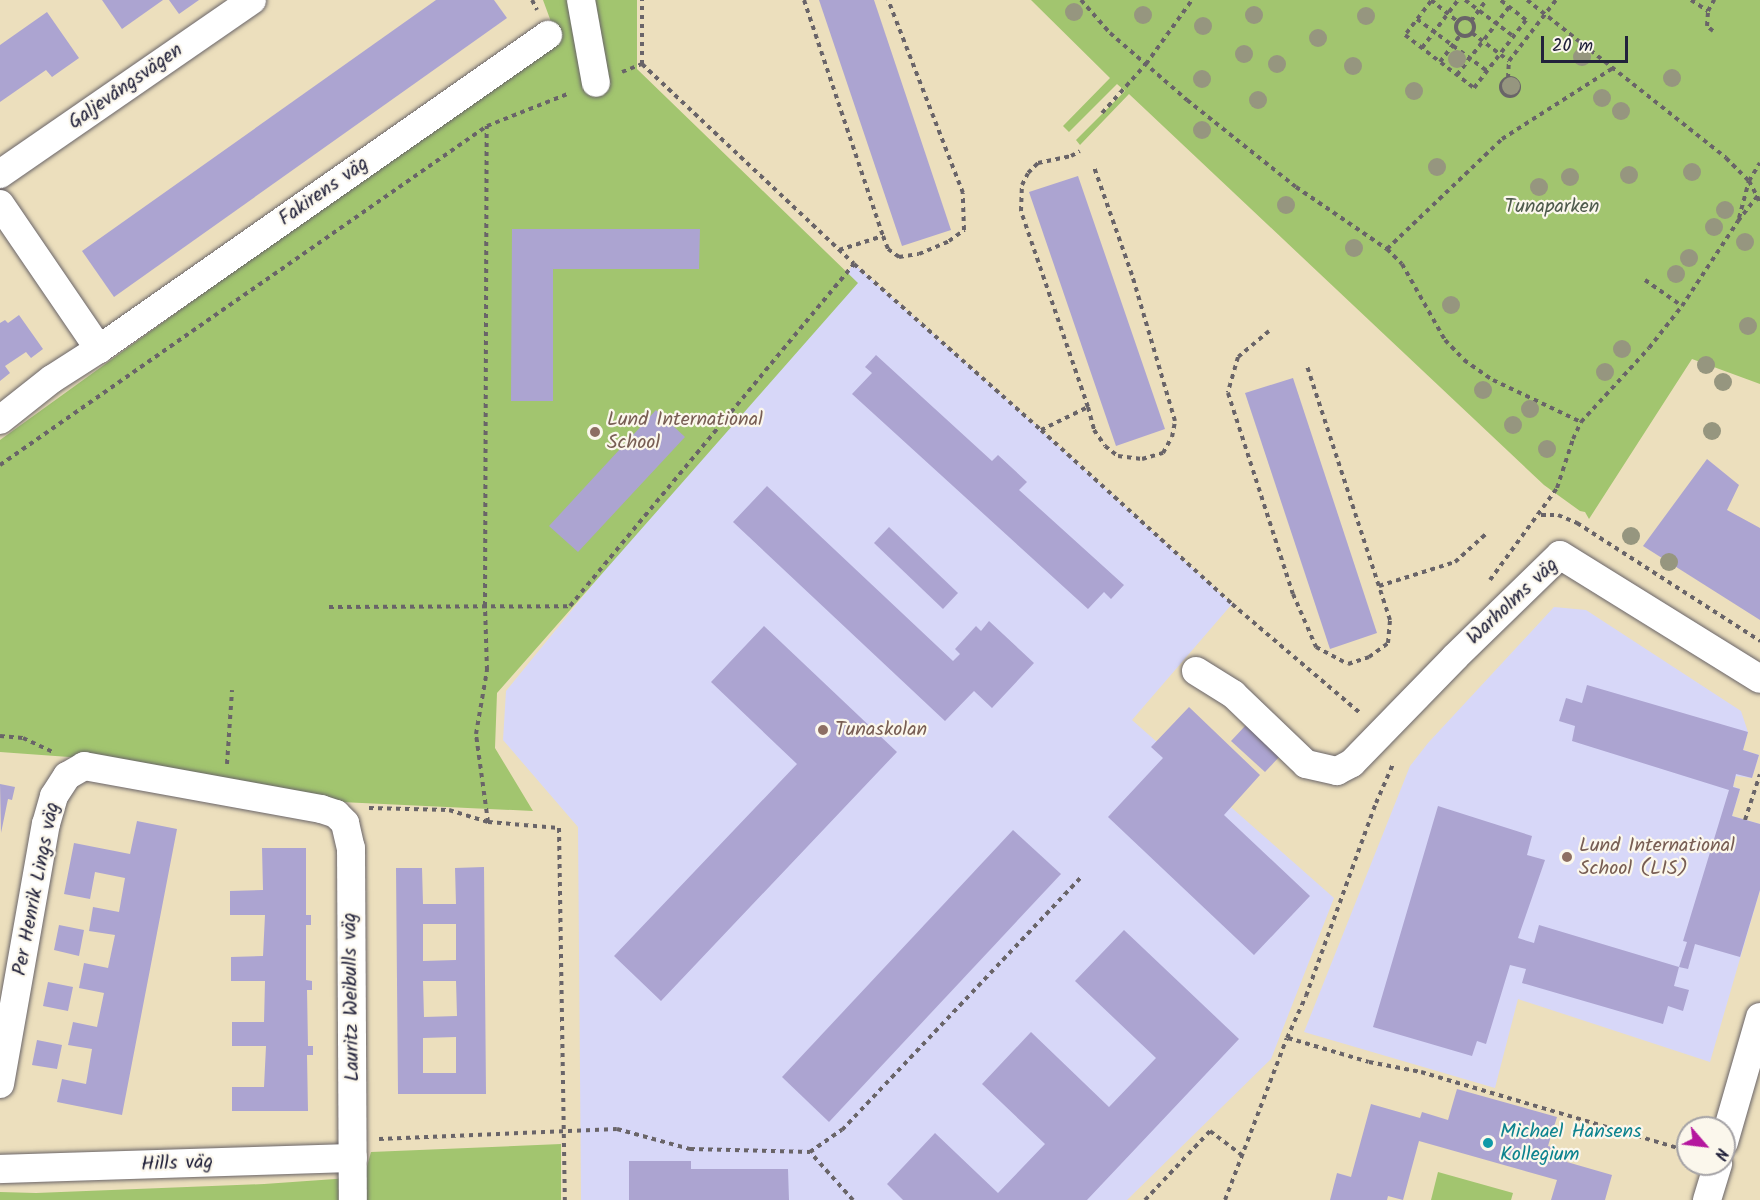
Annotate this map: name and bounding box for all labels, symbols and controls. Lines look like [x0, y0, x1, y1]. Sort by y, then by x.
scale bar [1544, 24, 1631, 62]
text: 20 m [1552, 32, 1593, 61]
street label: Galjevångsvägen [64, 39, 188, 135]
street label: Fakirens väg [274, 152, 374, 232]
park label: Tunaparken [1505, 195, 1599, 219]
place label: Lund International School [607, 408, 763, 455]
marker: Lund International School [588, 425, 602, 439]
street label: Warholms väg [1462, 554, 1564, 650]
place label: Tunaskolan [835, 718, 927, 742]
marker: Tunaskolan [816, 723, 830, 737]
street label: Per Henrik Lings väg [8, 800, 66, 978]
place label: Lund International School (LIS) [1579, 834, 1735, 881]
marker: Lund International School (LIS) [1560, 850, 1574, 864]
street label: Lauritz Weibulls väg [339, 912, 365, 1082]
north arrow [1676, 1116, 1736, 1176]
place label: Michael Hansens Kollegium [1500, 1120, 1642, 1167]
marker: Michael Hansens Kollegium [1481, 1136, 1495, 1150]
text: N [1707, 1143, 1734, 1164]
street label: Hills väg [141, 1151, 213, 1177]

